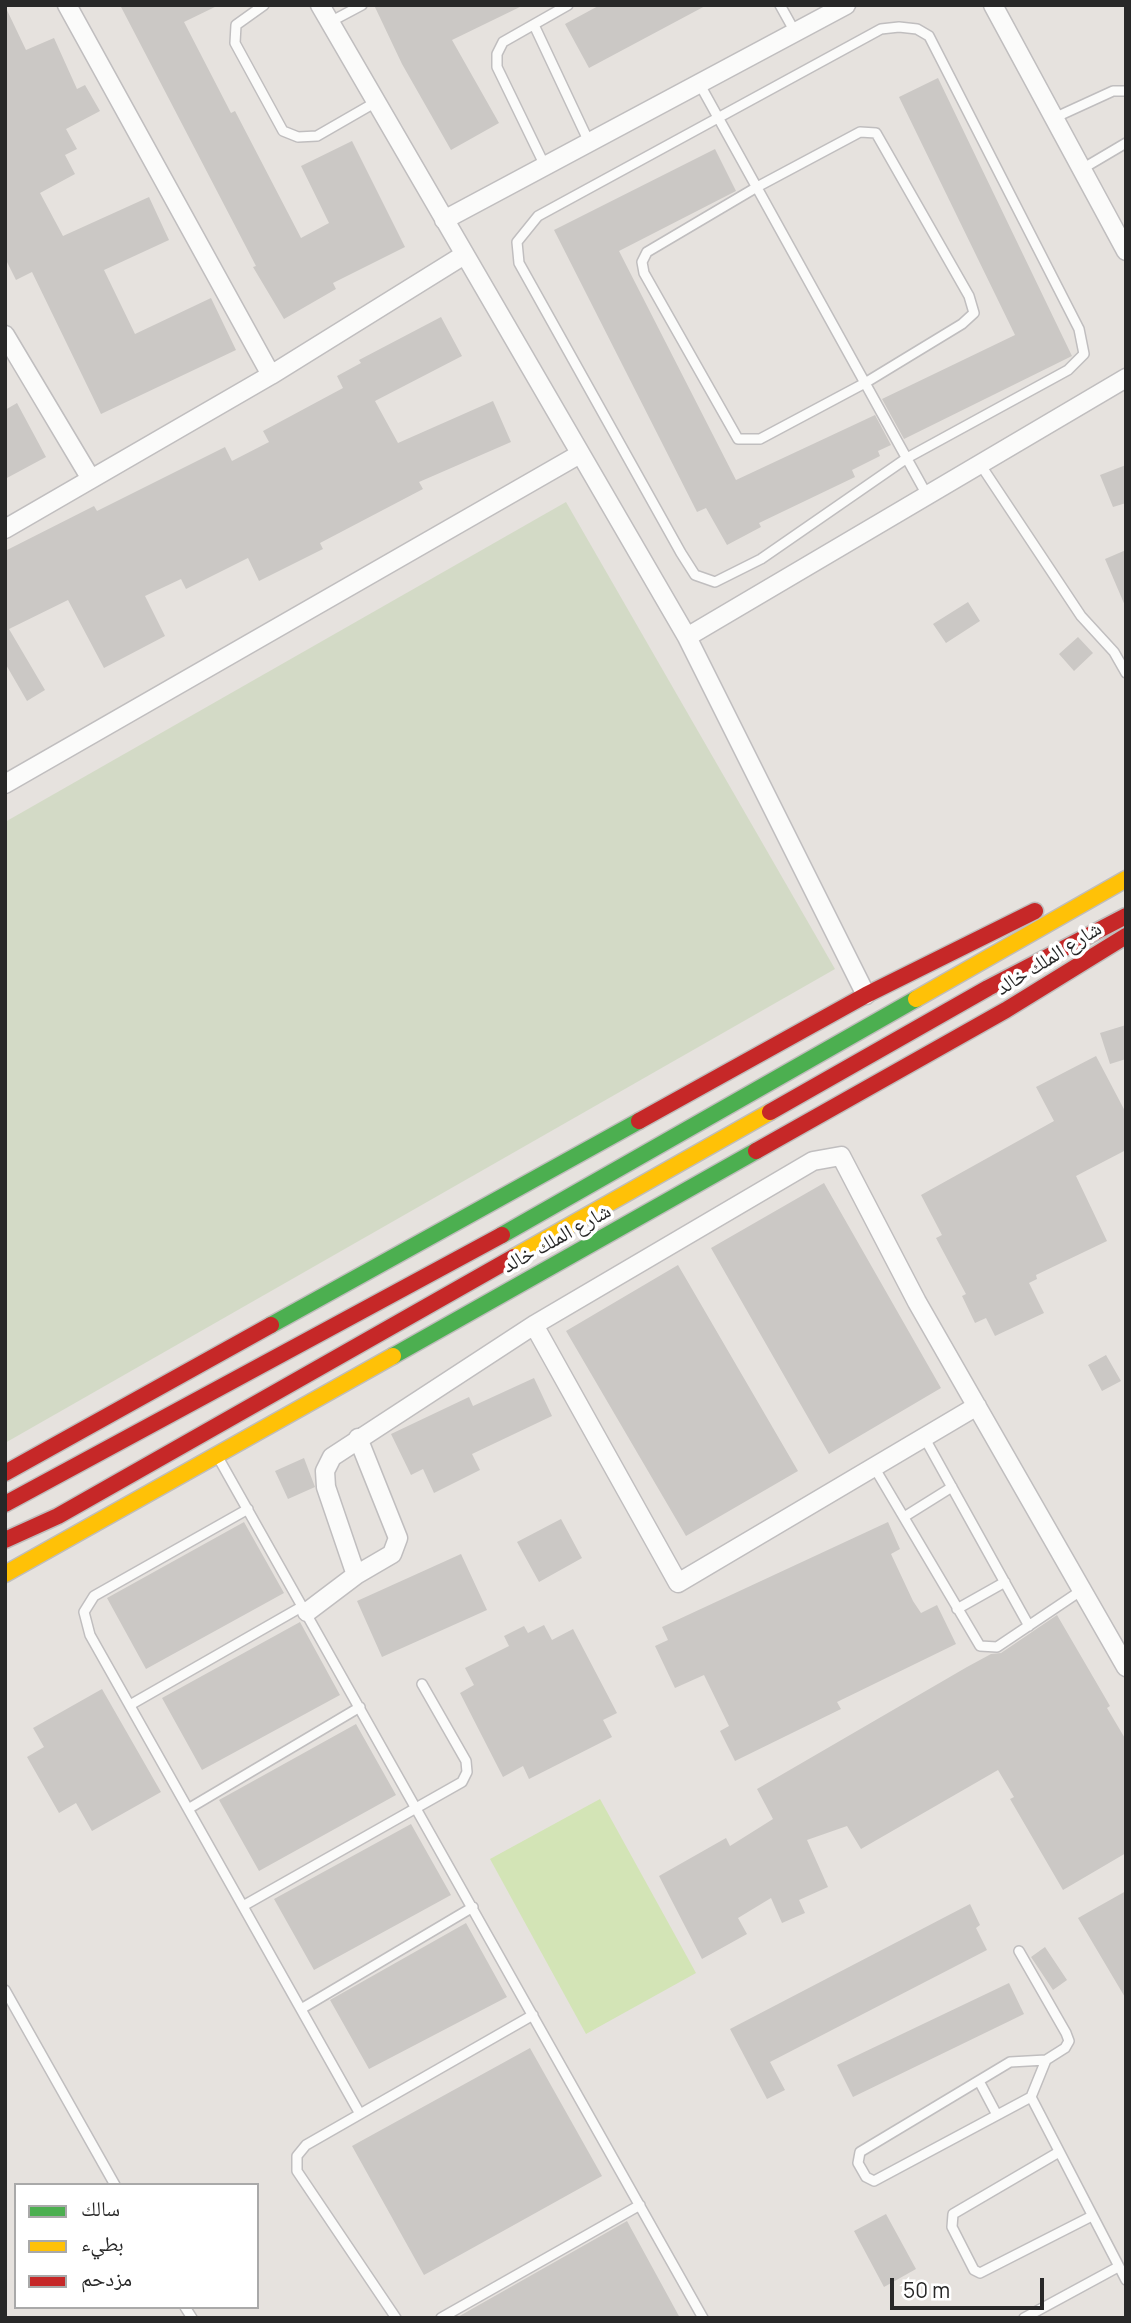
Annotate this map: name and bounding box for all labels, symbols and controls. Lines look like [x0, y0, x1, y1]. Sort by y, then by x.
street label: شارع الملك خالد [991, 916, 1107, 1002]
street label: شارع الملك خالد [498, 1199, 616, 1279]
legend [14, 2183, 259, 2309]
text: سالك [81, 2194, 120, 2222]
text: بطيء [81, 2229, 124, 2257]
text: مزدحم [81, 2264, 132, 2292]
scale bar [893, 2264, 1047, 2308]
text: 50 m [903, 2276, 950, 2304]

